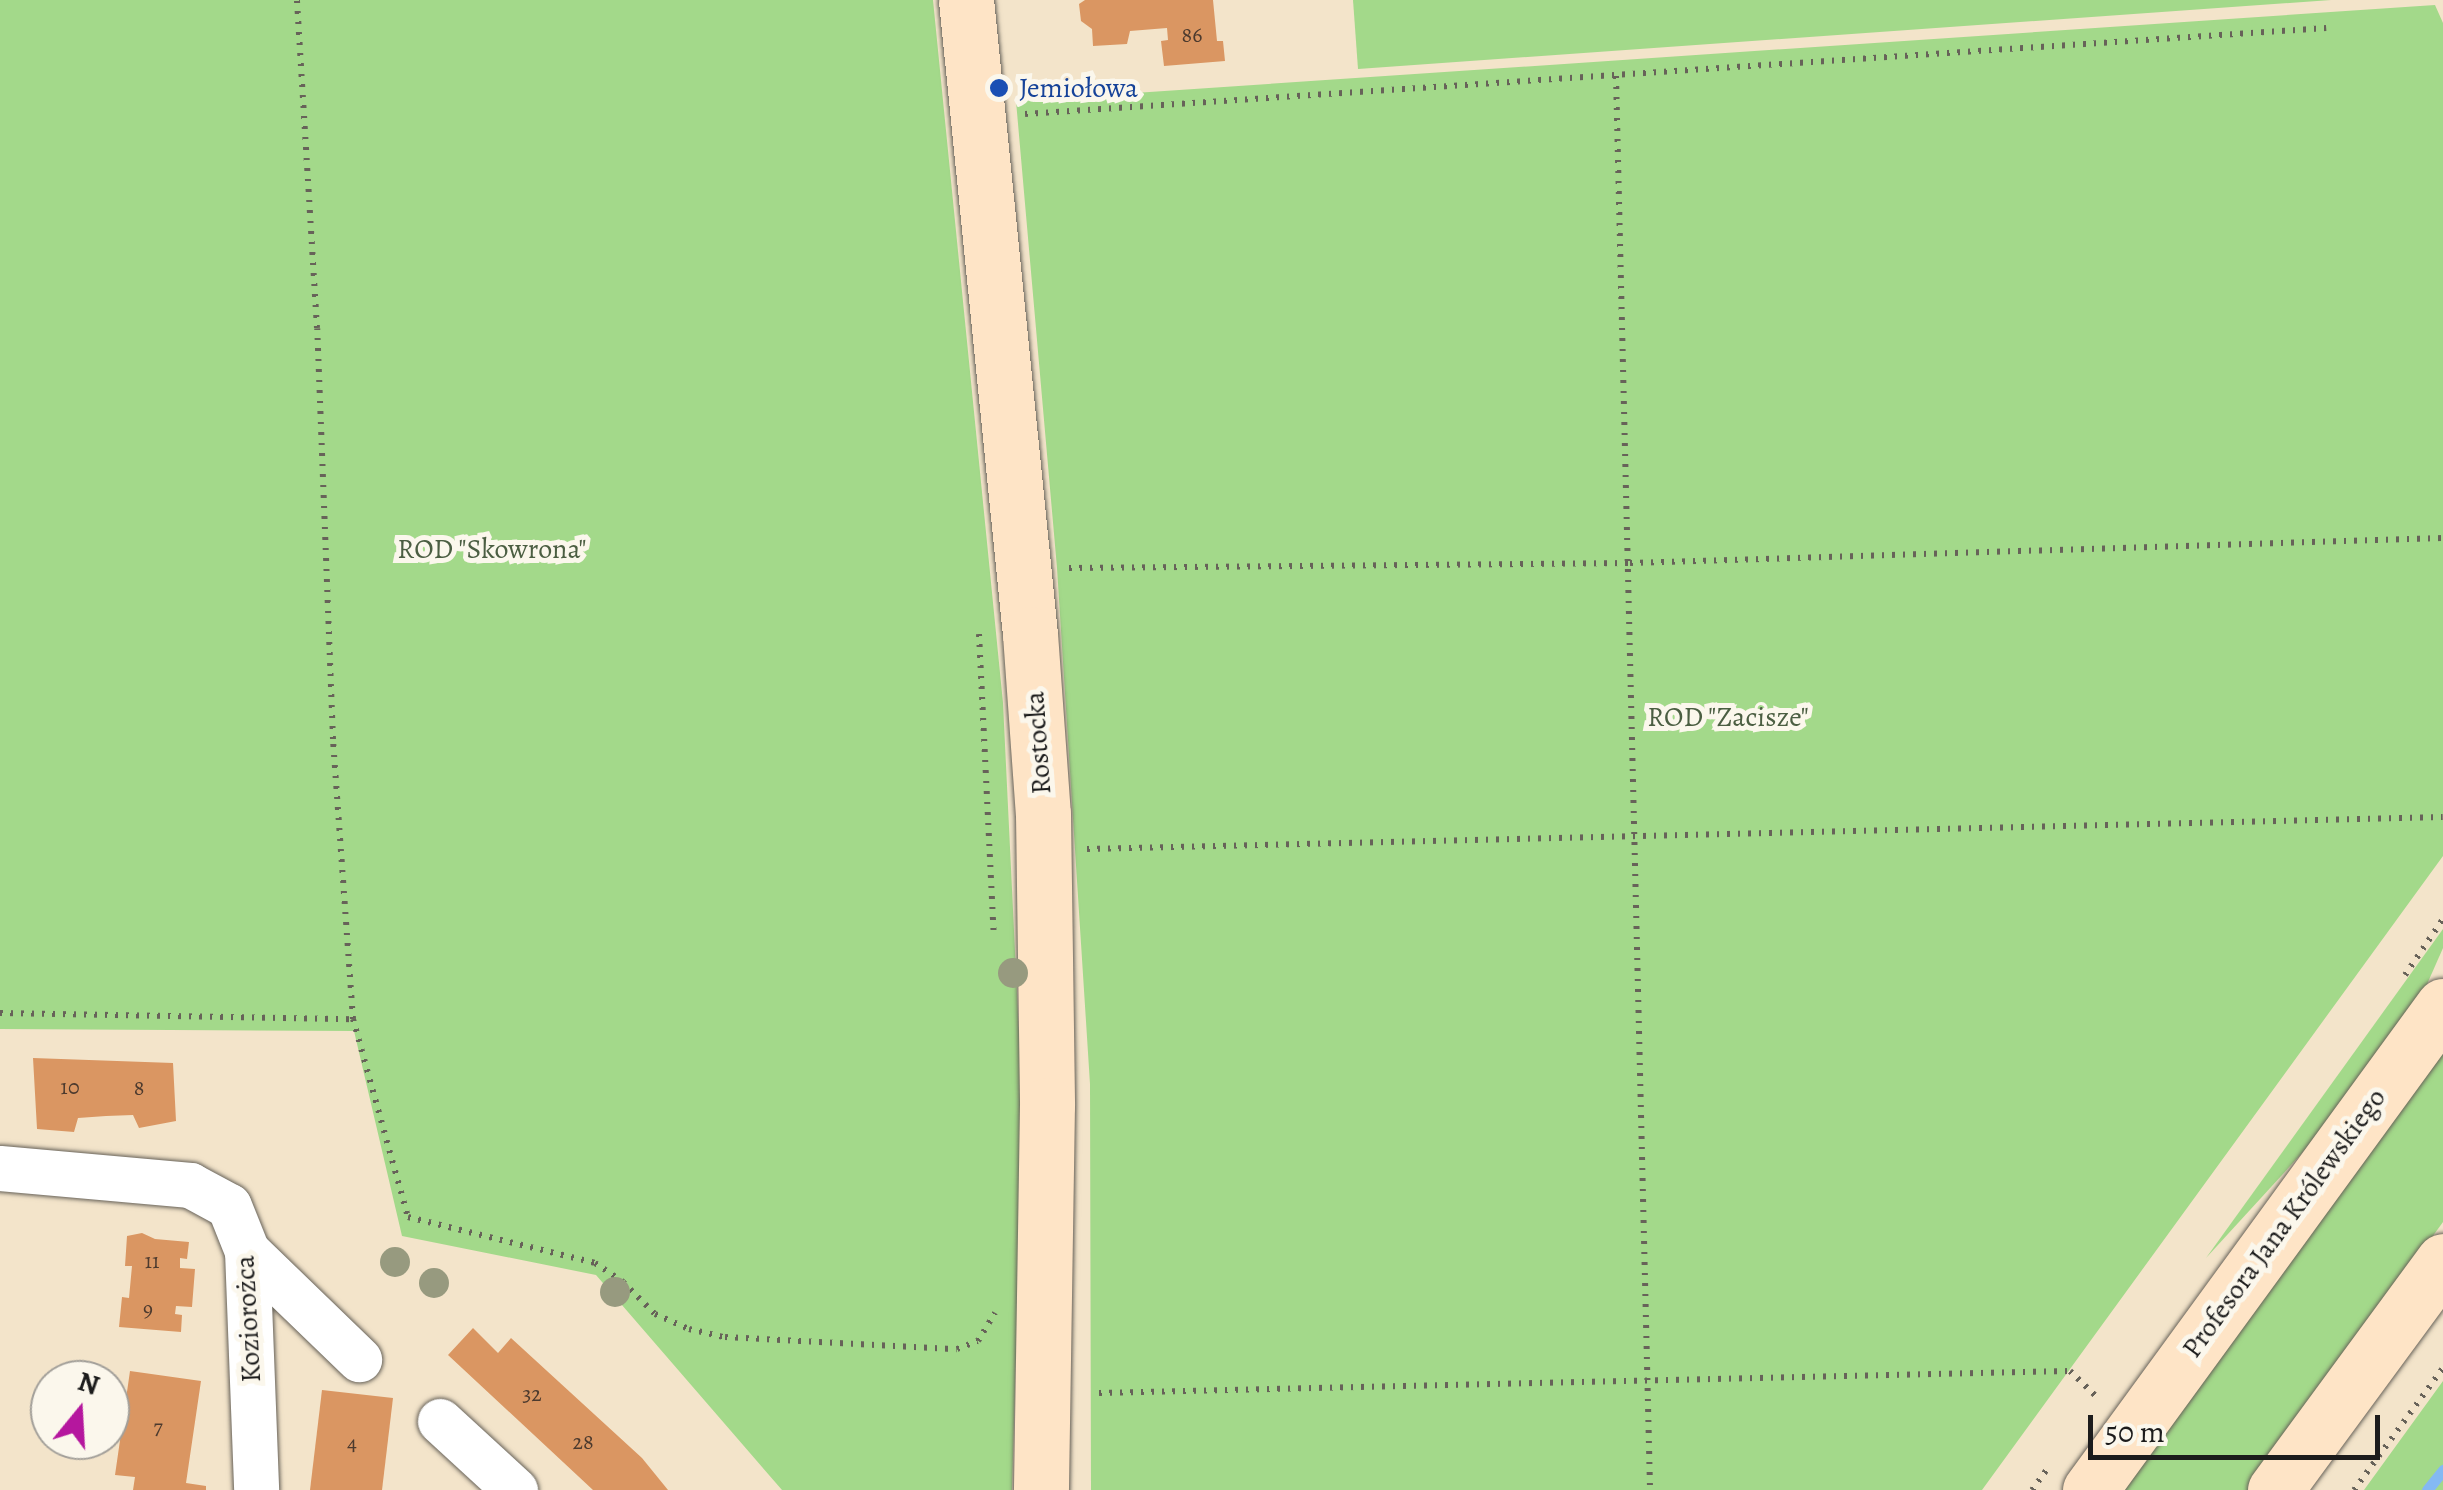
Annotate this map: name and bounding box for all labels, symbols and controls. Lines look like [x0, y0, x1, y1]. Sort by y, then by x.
house number: 86 [1182, 23, 1202, 49]
place label: Jemiołowa [1019, 71, 1138, 105]
marker: Jemiołowa [988, 77, 1010, 99]
park label: ROD "Skowrona" [397, 532, 587, 566]
street label: Rostocka [1018, 690, 1058, 796]
park label: ROD "Zacisze" [1647, 700, 1809, 734]
house number: 10 [60, 1075, 80, 1101]
house number: 8 [134, 1076, 144, 1102]
street label: Profesora Jana Królewskiego [2175, 1082, 2393, 1364]
house number: 11 [144, 1249, 160, 1275]
street label: Koziorożca [228, 1255, 268, 1383]
house number: 9 [143, 1297, 153, 1323]
north arrow [30, 1360, 130, 1460]
text: N [73, 1362, 104, 1405]
house number: 32 [522, 1382, 542, 1408]
scale bar [2093, 1395, 2386, 1457]
text: 50 m [2105, 1412, 2165, 1452]
house number: 7 [153, 1415, 163, 1441]
house number: 28 [572, 1430, 594, 1456]
house number: 4 [347, 1431, 357, 1457]

